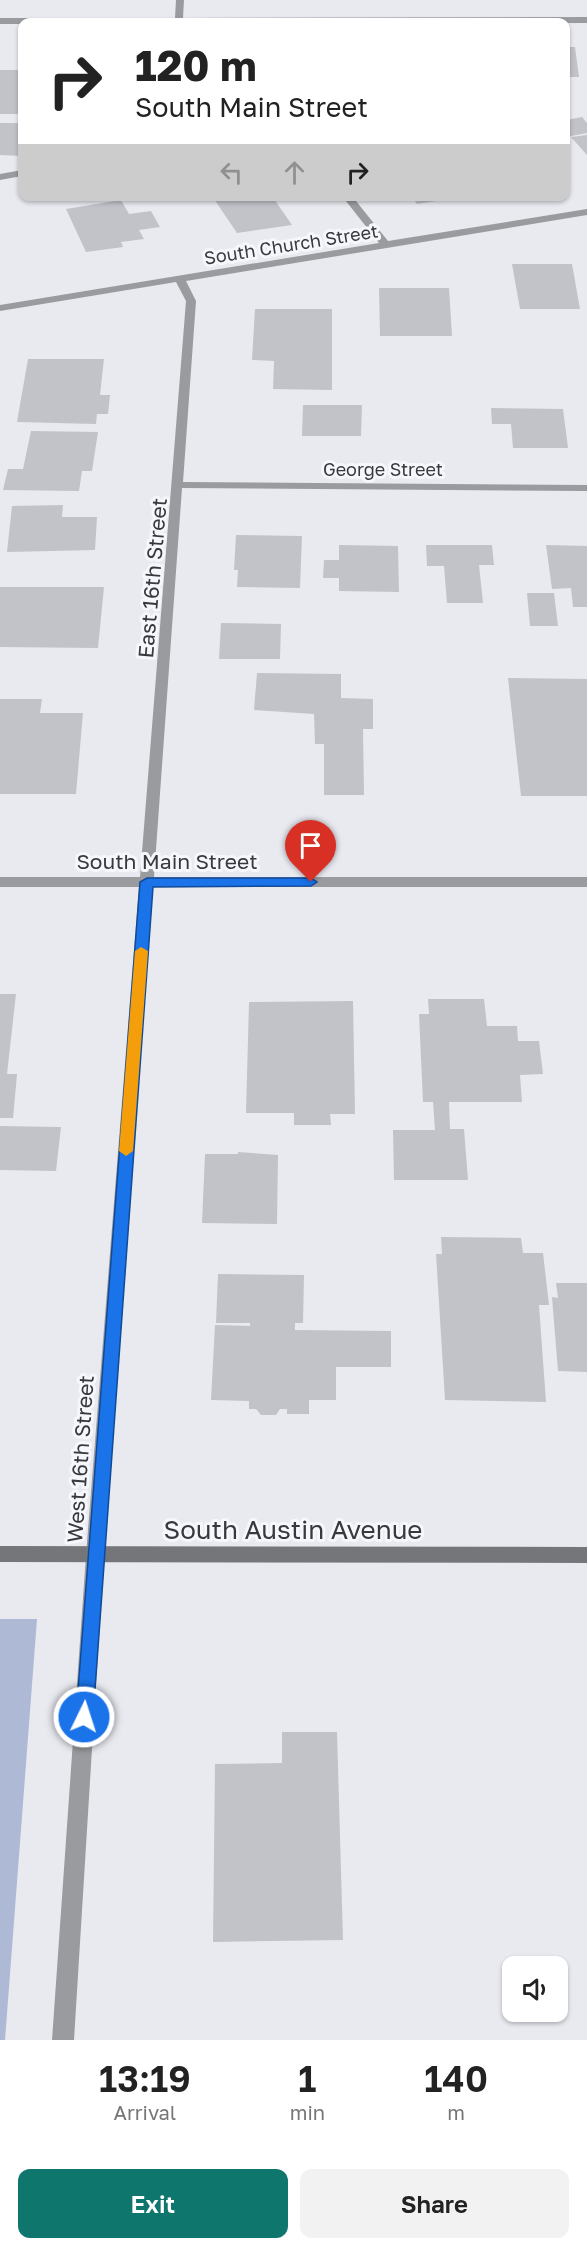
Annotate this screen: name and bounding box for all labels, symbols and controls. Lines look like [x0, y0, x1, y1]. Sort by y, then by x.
text: 120 m [135, 40, 257, 90]
icon: right [36, 42, 114, 120]
text: South Main Street [135, 91, 368, 123]
icon: left [215, 156, 248, 189]
icon: ahead [278, 156, 311, 189]
icon: right [341, 156, 374, 189]
street label: South Church Street [203, 219, 379, 269]
street label: George Street [323, 458, 443, 480]
street label: East 16th Street [132, 497, 172, 659]
pin [285, 820, 336, 882]
icon: arrive [294, 829, 327, 862]
street label: South Main Street [76, 848, 258, 874]
street label: West 16th Street [61, 1374, 99, 1544]
street label: South Austin Avenue [164, 1514, 422, 1545]
position arrow [52, 1685, 116, 1749]
map controls [502, 1956, 568, 2022]
button: sound [502, 1956, 568, 2022]
text: 13:19 [99, 2057, 191, 2100]
text: 1 [298, 2057, 317, 2100]
text: 140 [424, 2057, 488, 2100]
text: Arrival [114, 2100, 176, 2124]
text: min [290, 2100, 325, 2124]
text: m [447, 2100, 465, 2124]
button: Exit [18, 2169, 288, 2238]
button: Share [300, 2169, 569, 2238]

